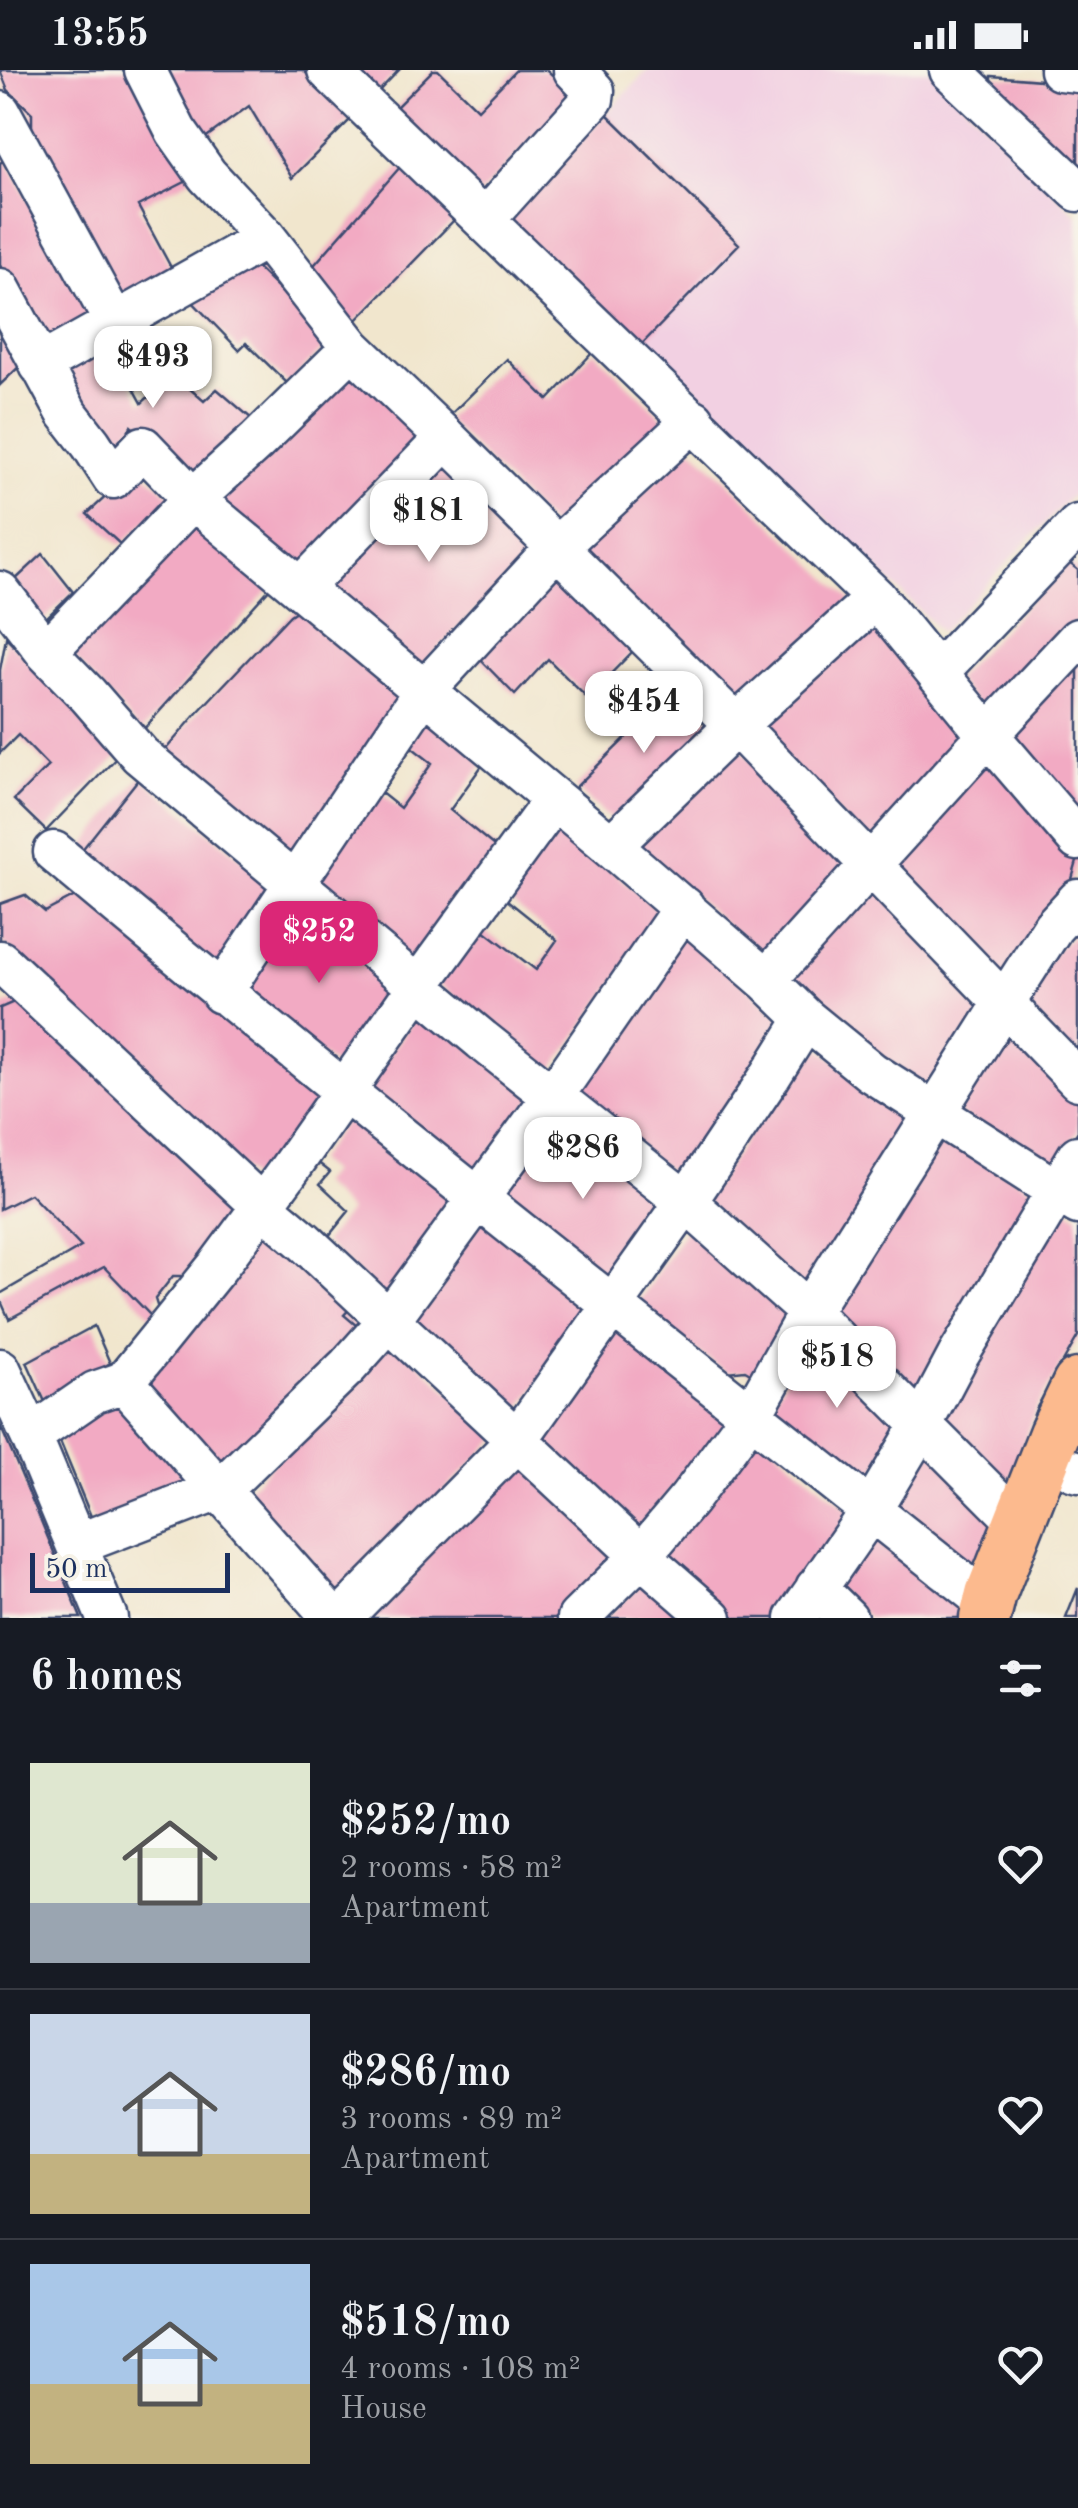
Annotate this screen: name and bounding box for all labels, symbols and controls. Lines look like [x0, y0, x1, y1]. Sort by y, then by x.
text: 13:55 [50, 16, 149, 54]
pin: $493 [94, 326, 212, 411]
text: $493 [116, 342, 190, 374]
pin: $181 [370, 480, 488, 565]
text: $181 [392, 496, 466, 528]
pin: $454 [585, 671, 703, 756]
text: $454 [607, 687, 681, 719]
pin: $252 [260, 901, 378, 986]
text: $252 [282, 917, 356, 949]
pin: $286 [524, 1117, 642, 1202]
text: $286 [546, 1133, 620, 1165]
pin: $518 [778, 1326, 896, 1411]
text: $518 [800, 1342, 874, 1374]
scale bar [30, 1548, 230, 1592]
text: 50 m [45, 1556, 108, 1584]
icon: filters [993, 1651, 1048, 1706]
text: 6 homes [30, 1657, 182, 1699]
text: $252/mo [340, 1802, 511, 1844]
icon: home [110, 1803, 230, 1923]
icon: heart [993, 1836, 1048, 1891]
text: 2 rooms · 58 m² [340, 1853, 562, 1885]
text: Apartment [340, 1893, 490, 1925]
text: $286/mo [340, 2053, 511, 2095]
icon: home [110, 2054, 230, 2174]
icon: heart [993, 2087, 1048, 2142]
text: 3 rooms · 89 m² [340, 2104, 562, 2136]
text: Apartment [340, 2144, 490, 2176]
text: $518/mo [340, 2303, 511, 2345]
icon: home [110, 2304, 230, 2424]
icon: heart [993, 2337, 1048, 2392]
text: 4 rooms · 108 m² [340, 2354, 581, 2386]
text: House [340, 2394, 427, 2426]

